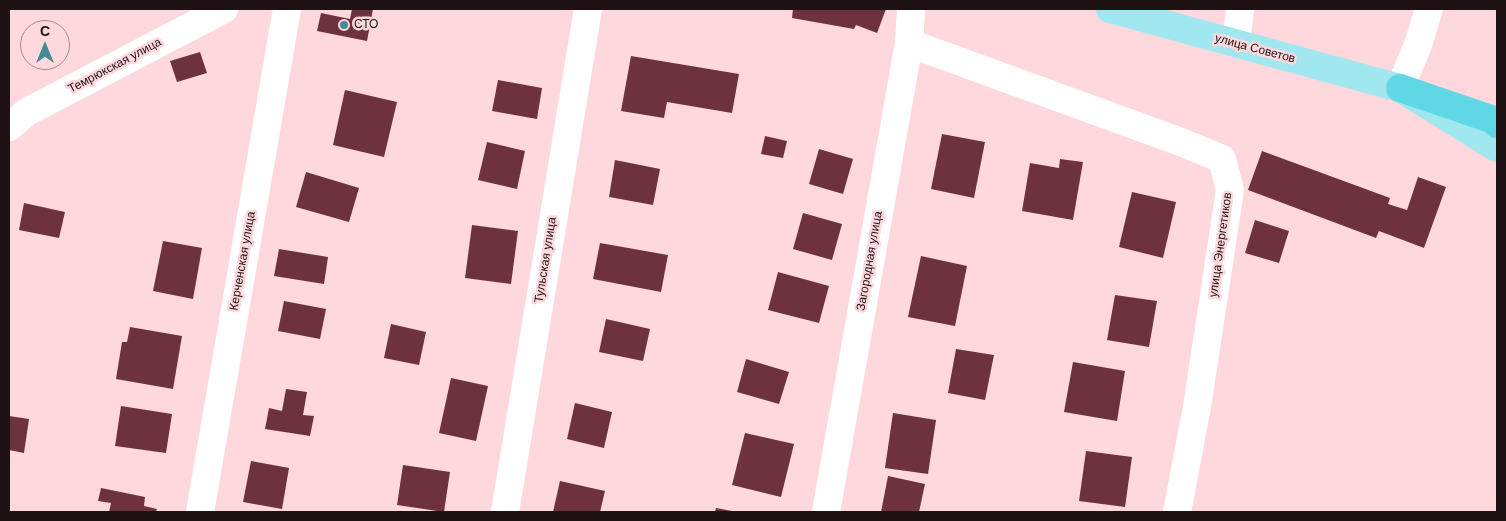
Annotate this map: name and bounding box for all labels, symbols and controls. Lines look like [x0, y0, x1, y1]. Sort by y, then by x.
place label: СТО [354, 18, 378, 32]
marker: СТО [338, 19, 350, 31]
north arrow [20, 20, 70, 70]
text: С [40, 22, 50, 40]
street label: улица Советов [1213, 31, 1297, 67]
street label: Темрюкская улица [66, 35, 164, 97]
street label: улица Энергетиков [1207, 192, 1235, 298]
street label: Керченская улица [227, 210, 259, 312]
street label: Загородная улица [854, 210, 886, 312]
street label: Тульская улица [532, 216, 560, 304]

